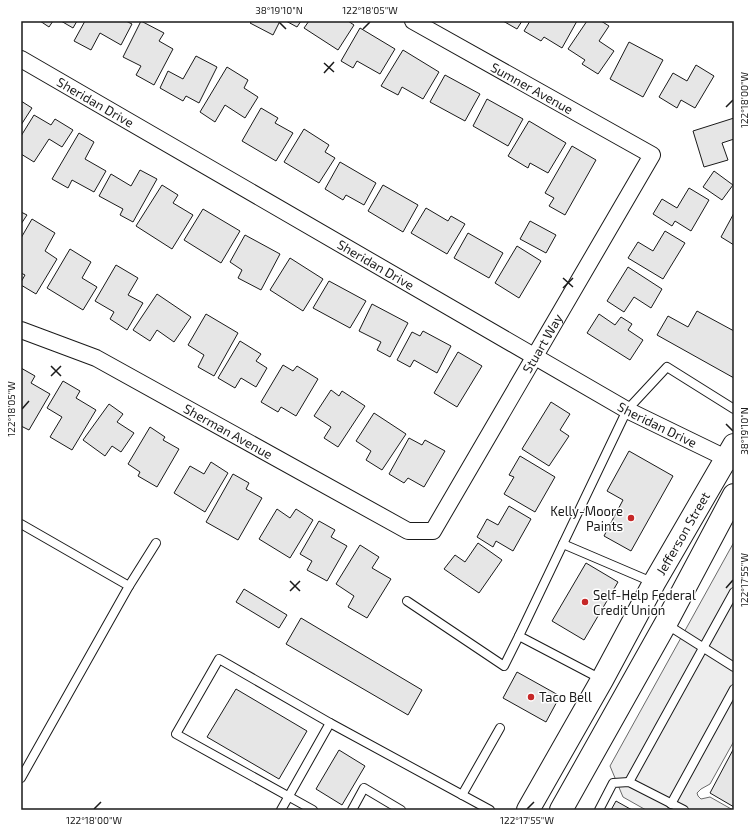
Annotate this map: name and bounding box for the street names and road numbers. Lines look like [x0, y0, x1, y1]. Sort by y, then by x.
street label: Sumner Avenue [488, 59, 576, 117]
street label: Sheridan Drive [54, 74, 137, 131]
street label: Sheridan Drive [334, 236, 417, 293]
street label: Stuart Way [519, 311, 566, 376]
street label: Sheridan Drive [615, 398, 700, 451]
street label: Sherman Avenue [181, 400, 275, 462]
street label: Jefferson Street [652, 489, 713, 578]

